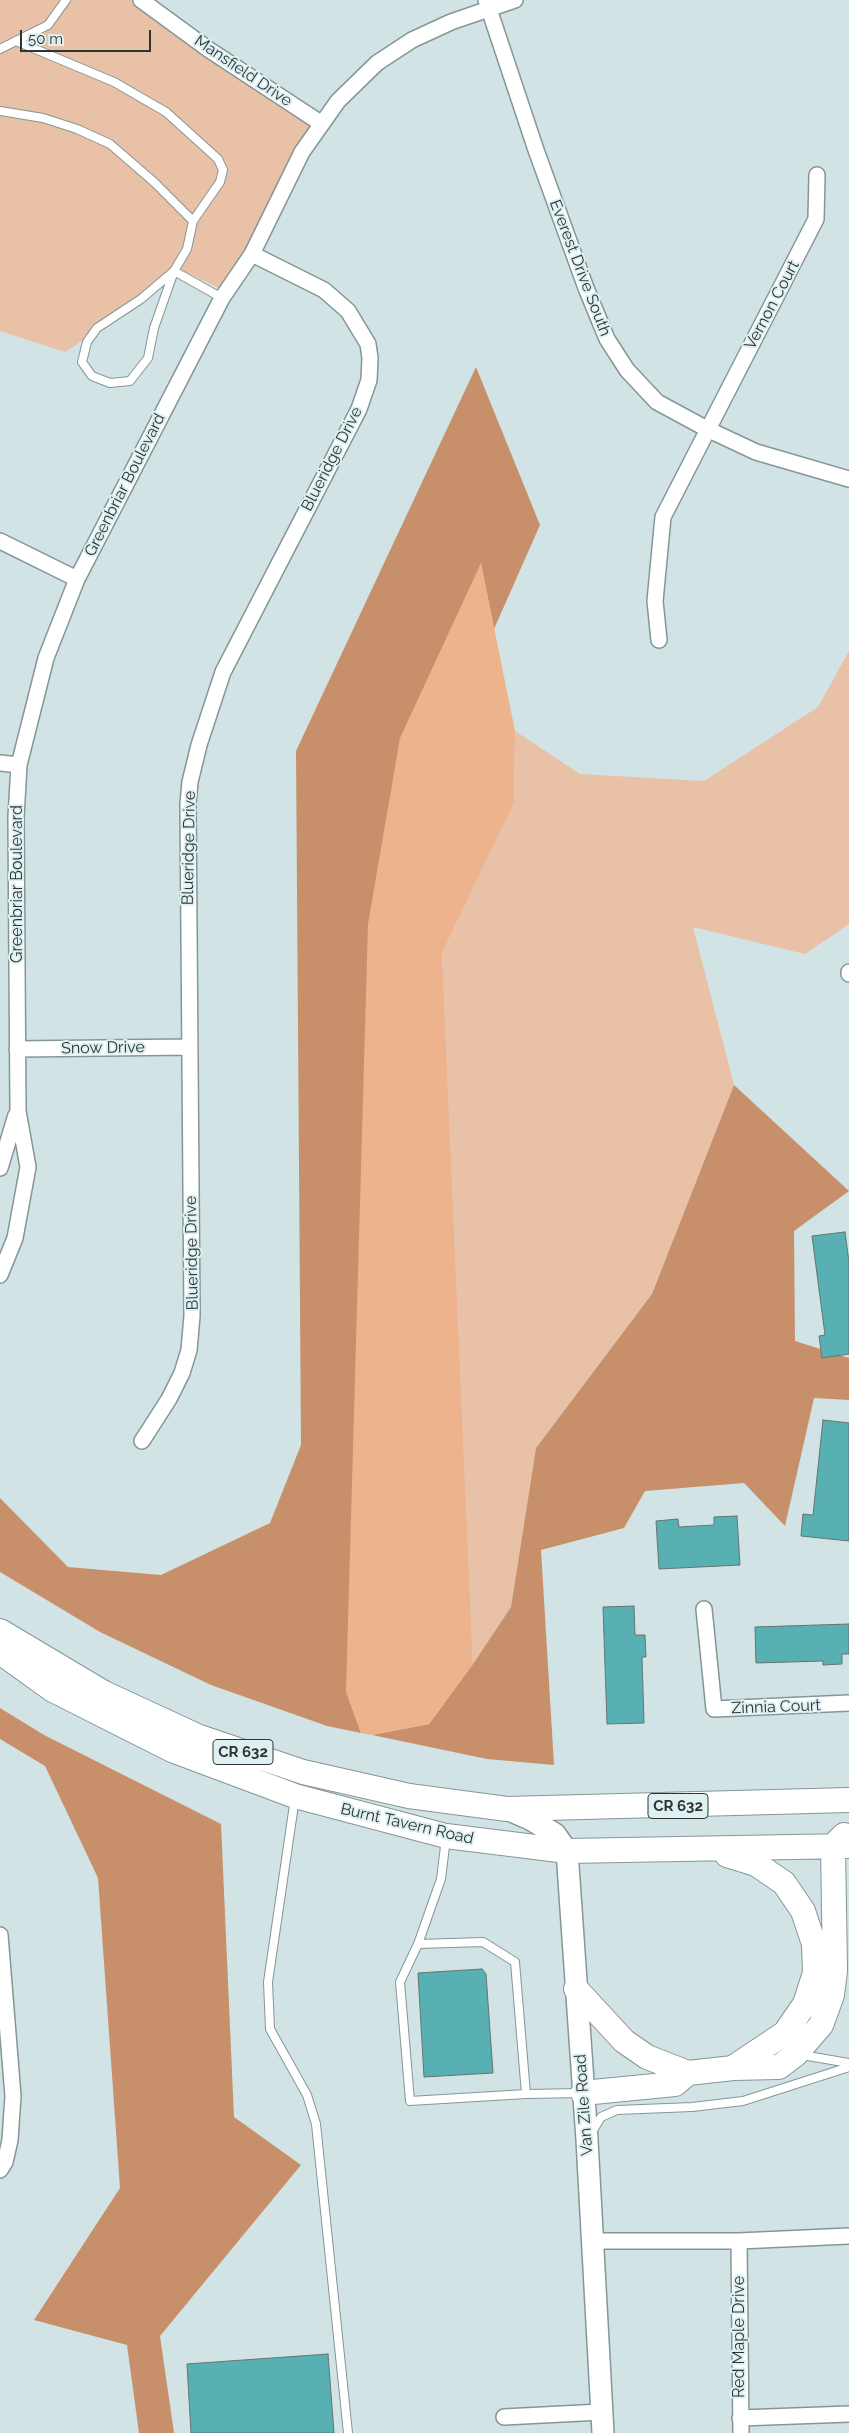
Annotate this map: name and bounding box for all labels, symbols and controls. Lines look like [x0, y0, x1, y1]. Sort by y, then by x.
scale bar [22, 20, 154, 52]
text: 50 m [28, 30, 63, 48]
street label: Mansfield Drive [190, 31, 296, 111]
street label: Everest Drive South [545, 197, 615, 339]
street label: Vernon Court [741, 257, 803, 353]
street label: Blueridge Drive [297, 404, 367, 514]
street label: Greenbriar Boulevard [81, 410, 169, 560]
street label: Blueridge Drive [178, 791, 200, 905]
street label: Greenbriar Boulevard [7, 805, 27, 963]
street label: Snow Drive [61, 1038, 145, 1058]
street label: Blueridge Drive [181, 1196, 203, 1310]
street label: Zinnia Court [731, 1696, 821, 1718]
road number: CR 632 [213, 1740, 273, 1764]
road number: CR 632 [648, 1794, 708, 1818]
street label: Burnt Tavern Road [339, 1799, 475, 1849]
street label: Van Zile Road [571, 2053, 597, 2157]
street label: Red Maple Drive [729, 2276, 749, 2398]

